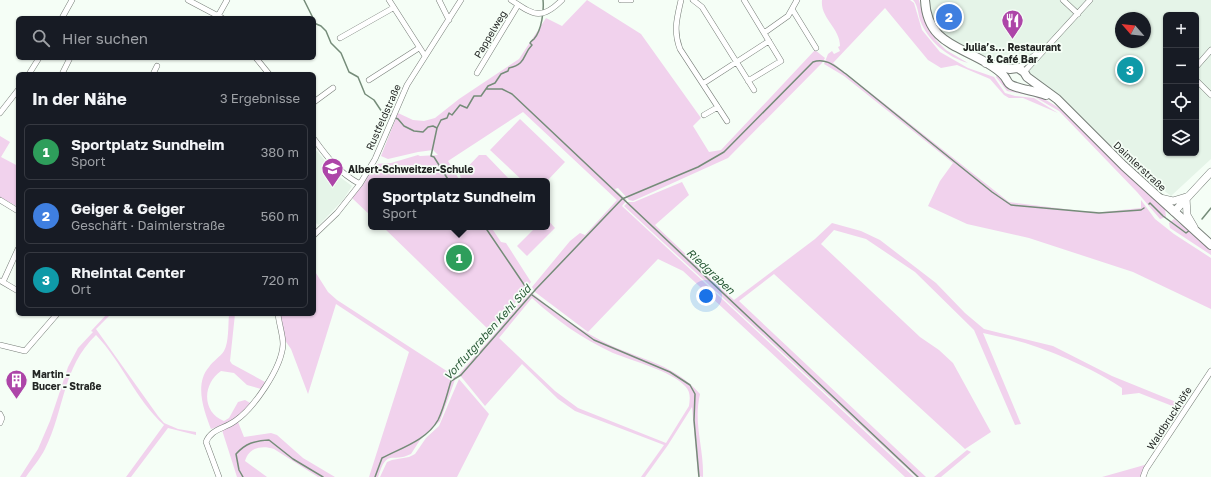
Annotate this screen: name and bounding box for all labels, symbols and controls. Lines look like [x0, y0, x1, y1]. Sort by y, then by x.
pin: 2 [936, 2, 962, 32]
street label: Pappelweg [471, 8, 509, 60]
restaurant icon: Julia’s… Restaurant & Café Bar [999, 8, 1025, 41]
north arrow [1115, 12, 1151, 48]
map controls [1163, 12, 1199, 156]
button: + [1163, 12, 1199, 48]
search box [16, 16, 316, 60]
icon: search [30, 27, 52, 49]
text: Hier suchen [62, 29, 148, 47]
place label: Julia’s… Restaurant & Café Bar [963, 41, 1061, 65]
button: − [1163, 48, 1199, 84]
pin: 3 [1117, 55, 1143, 85]
street label: Rustfeldstraße [363, 82, 403, 152]
button: locate [1163, 84, 1199, 120]
text: In der Nähe [32, 88, 127, 109]
text: 3 Ergebnisse [220, 90, 300, 106]
button: layers [1163, 120, 1199, 156]
text: Sportplatz Sundheim [71, 135, 224, 153]
street label: Daimlerstraße [1111, 139, 1169, 193]
text: 1 [43, 144, 49, 160]
text: 380 m [261, 144, 299, 160]
text: Sport [71, 153, 106, 169]
school or university icon: Albert-Schweitzer-Schule [319, 156, 345, 189]
place label: Albert-Schweitzer-Schule [348, 163, 473, 175]
popup [368, 178, 550, 230]
text: Sportplatz Sundheim [382, 187, 536, 205]
text: Geiger & Geiger [71, 199, 185, 217]
text: Sport [382, 205, 417, 221]
text: 2 [42, 208, 50, 224]
text: 560 m [261, 208, 299, 224]
text: Geschäft · Daimlerstraße [71, 217, 225, 233]
pin: 1 [446, 243, 472, 273]
water label: Riedgraben [684, 246, 739, 298]
text: Rheintal Center [71, 263, 185, 281]
text: 3 [42, 272, 50, 288]
text: 720 m [262, 272, 299, 288]
text: Ort [71, 281, 91, 297]
water label: Vorflutgraben Kehl Süd [441, 281, 535, 383]
your location [696, 286, 716, 306]
building icon: Martin - Bucer - Straße [3, 367, 29, 400]
place label: Martin - Bucer - Straße [32, 368, 101, 392]
street label: Waldbruckhöfe [1144, 384, 1194, 452]

